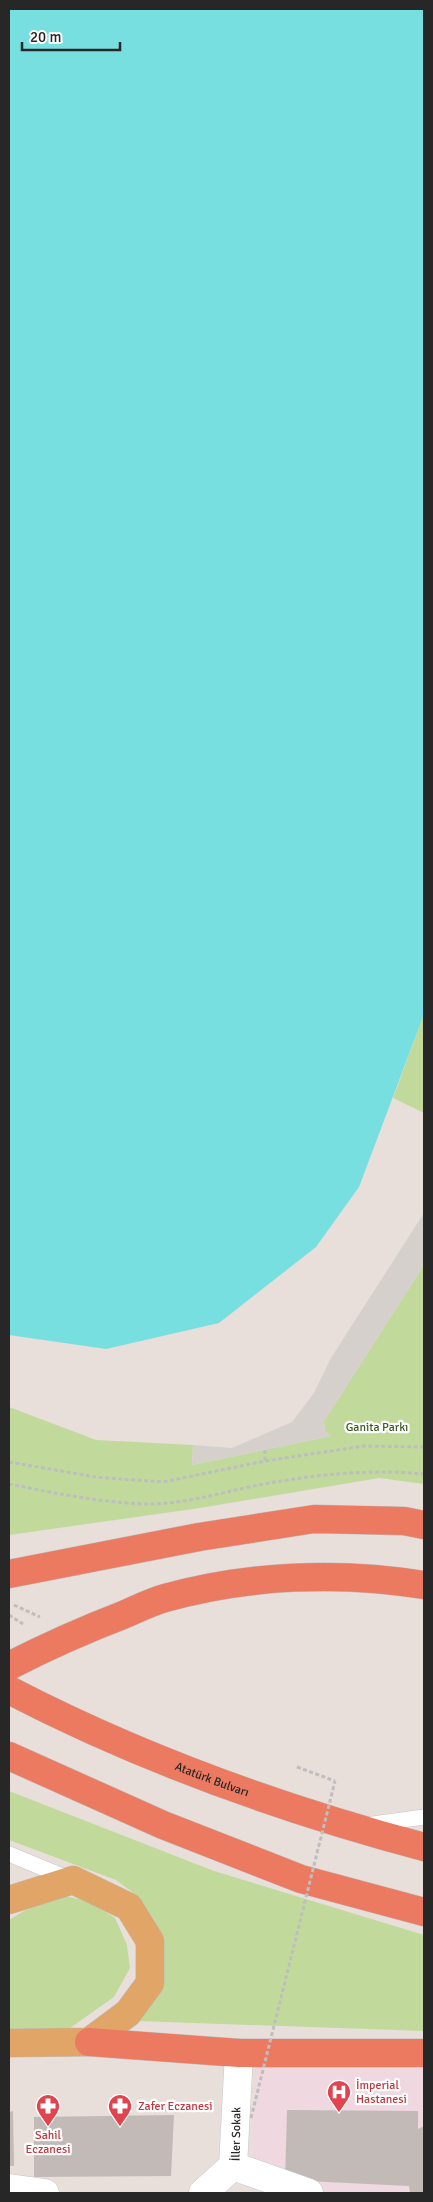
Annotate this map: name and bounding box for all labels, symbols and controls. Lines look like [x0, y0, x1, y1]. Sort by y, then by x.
scale bar [22, 20, 120, 52]
text: 20 m [30, 28, 61, 46]
park label: Ganita Parkı [346, 1420, 408, 1435]
street label: Atatürk Bulvarı [173, 1759, 251, 1800]
place label: İmperial Hastanesi [356, 2078, 407, 2107]
hospital icon: İmperial Hastanesi [326, 2079, 352, 2113]
pharmacy icon: Sahil Eczanesi [35, 2093, 61, 2127]
pharmacy icon: Zafer Eczanesi [107, 2093, 133, 2127]
place label: Zafer Eczanesi [138, 2099, 212, 2114]
street label: İller Sokak [229, 2107, 244, 2161]
place label: Sahil Eczanesi [26, 2128, 70, 2157]

